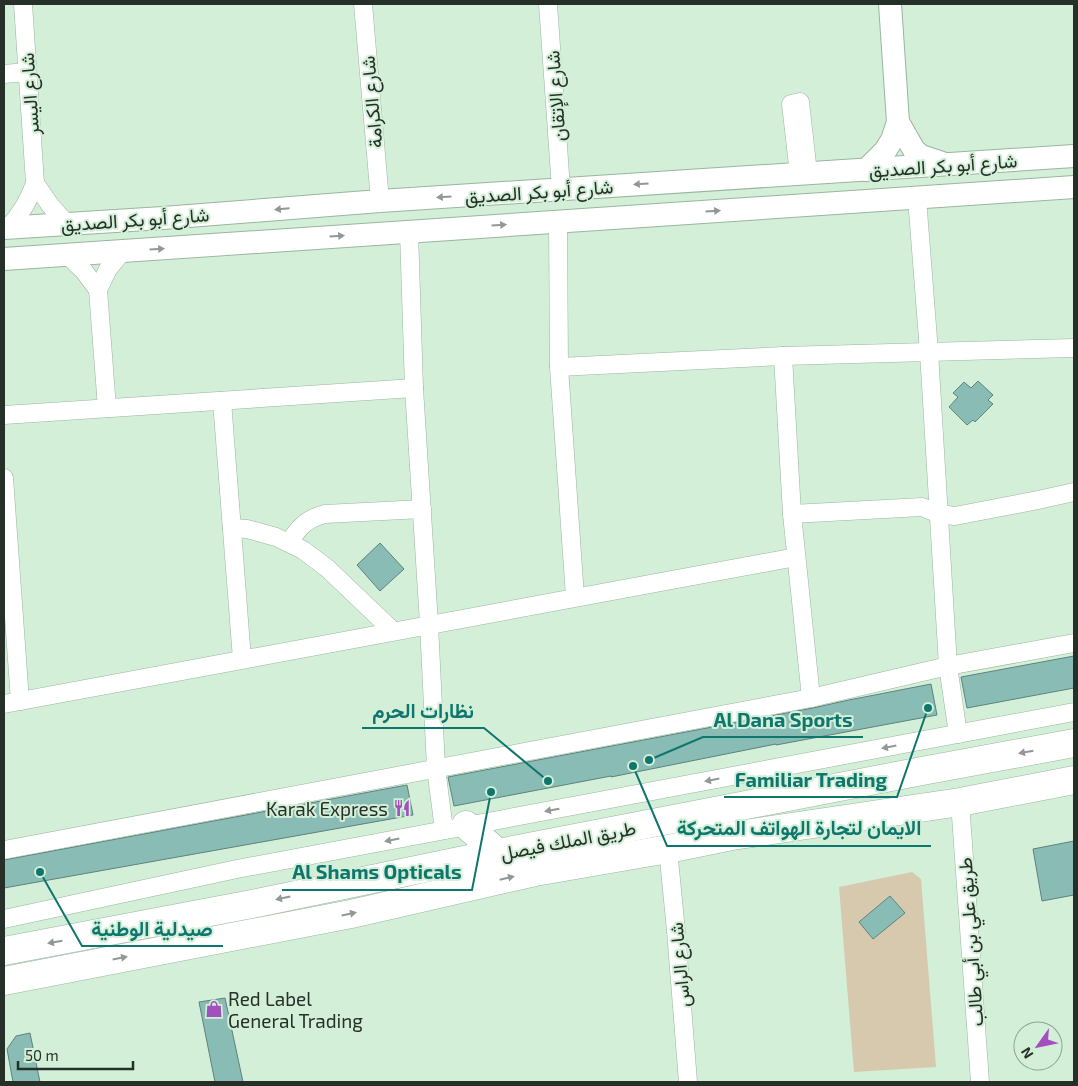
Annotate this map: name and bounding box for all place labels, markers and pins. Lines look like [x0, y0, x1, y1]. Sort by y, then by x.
callout: نظارات الحرم [362, 693, 484, 728]
callout: Al Dana Sports [703, 702, 863, 737]
callout: Familiar Trading [724, 762, 897, 797]
place label: Karak Express [266, 797, 388, 820]
restaurant icon: Karak Express [392, 798, 412, 818]
callout: الايمان لتجارة الهواتف المتحركة [667, 811, 931, 846]
callout: Al Shams Opticals [282, 855, 472, 890]
callout: صيدلية الوطنية [82, 911, 223, 946]
place label: Red Label General Trading [228, 987, 363, 1032]
shop icon: Red Label General Trading [204, 999, 224, 1019]

